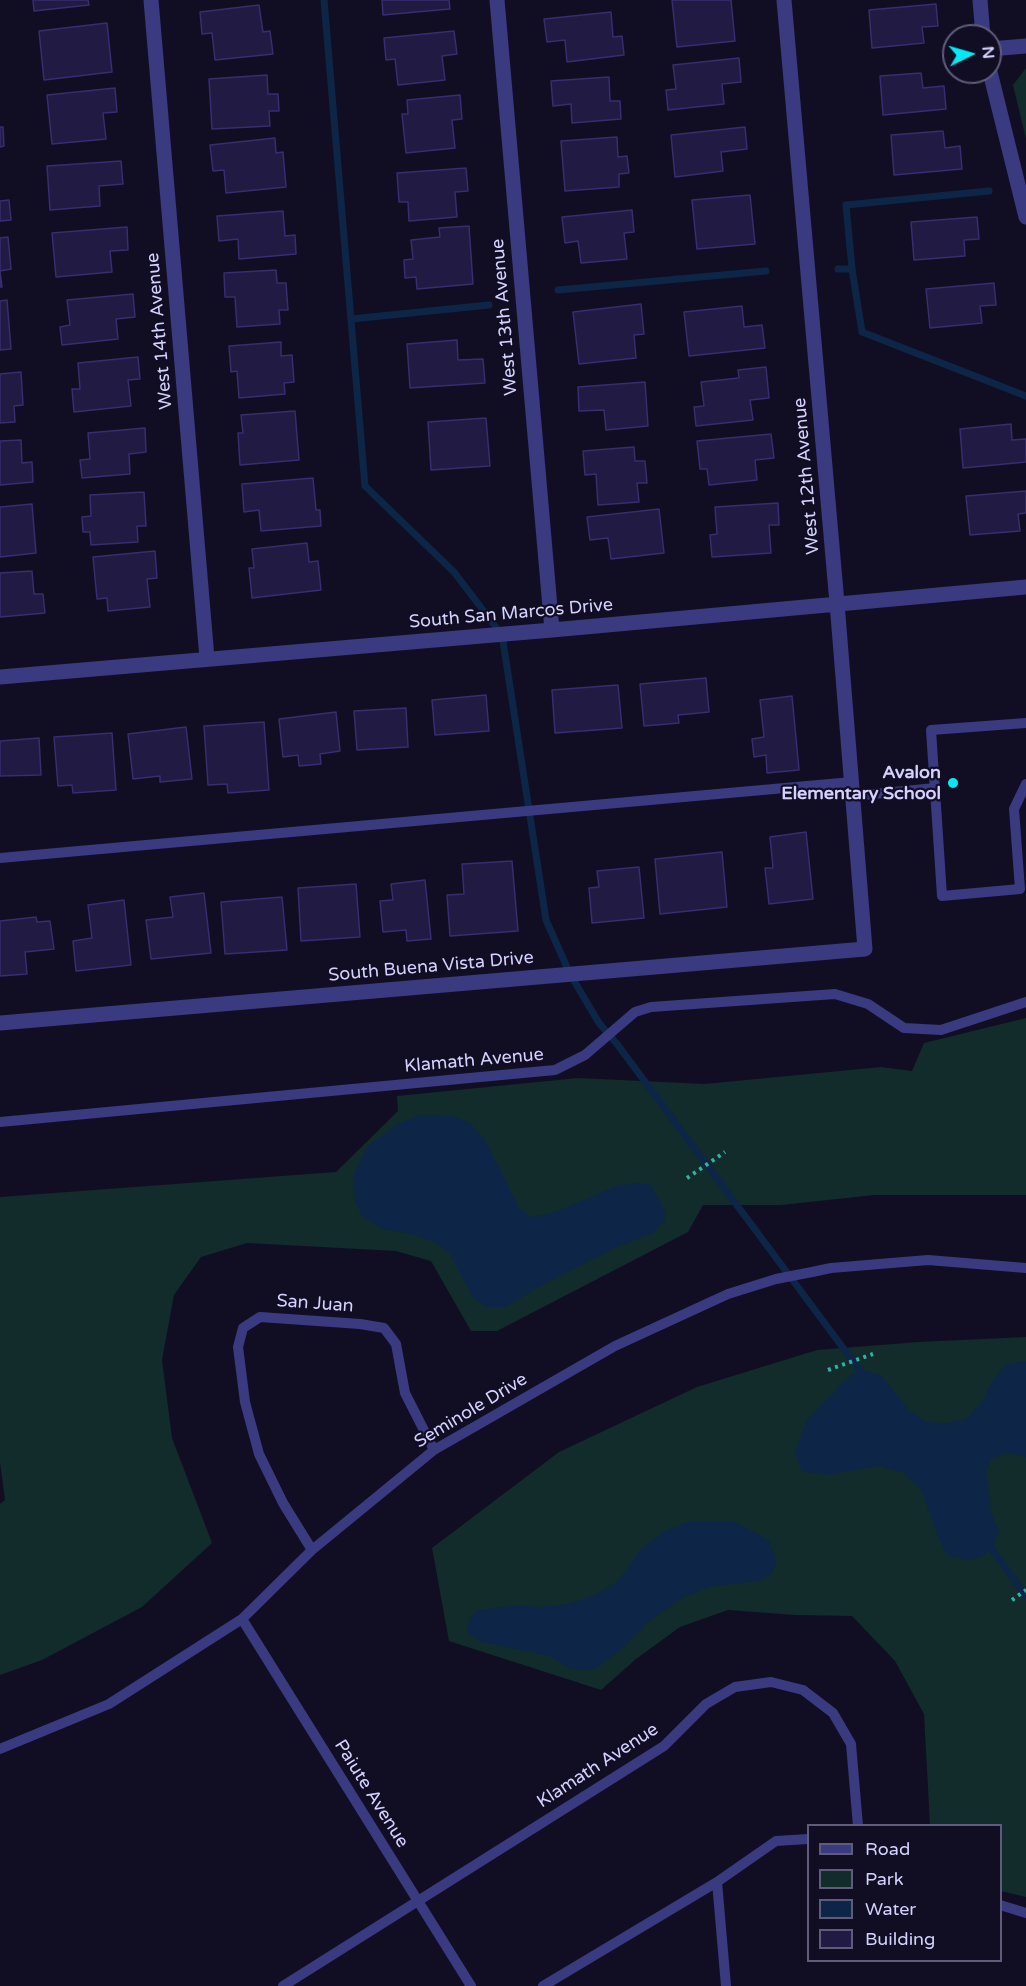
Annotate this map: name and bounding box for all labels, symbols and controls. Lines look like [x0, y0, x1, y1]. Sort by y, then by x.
north arrow [942, 24, 1002, 84]
text: N [977, 45, 998, 60]
street label: West 13th Avenue [487, 238, 523, 396]
street label: West 14th Avenue [142, 252, 178, 410]
street label: West 12th Avenue [789, 397, 825, 555]
street label: South San Marcos Drive [408, 594, 614, 634]
place label: Avalon Elementary School [781, 762, 941, 804]
marker: Avalon Elementary School [946, 776, 960, 790]
street label: South Buena Vista Drive [327, 947, 535, 987]
street label: Klamath Avenue [403, 1044, 545, 1078]
street label: San Juan [276, 1291, 354, 1317]
street label: Seminole Drive [411, 1369, 531, 1453]
street label: Klamath Avenue [533, 1719, 663, 1813]
street label: Paiute Avenue [329, 1736, 413, 1852]
legend [807, 1824, 1002, 1962]
text: Road [865, 1838, 910, 1860]
text: Park [865, 1868, 903, 1890]
text: Water [865, 1898, 916, 1920]
text: Building [865, 1928, 935, 1950]

